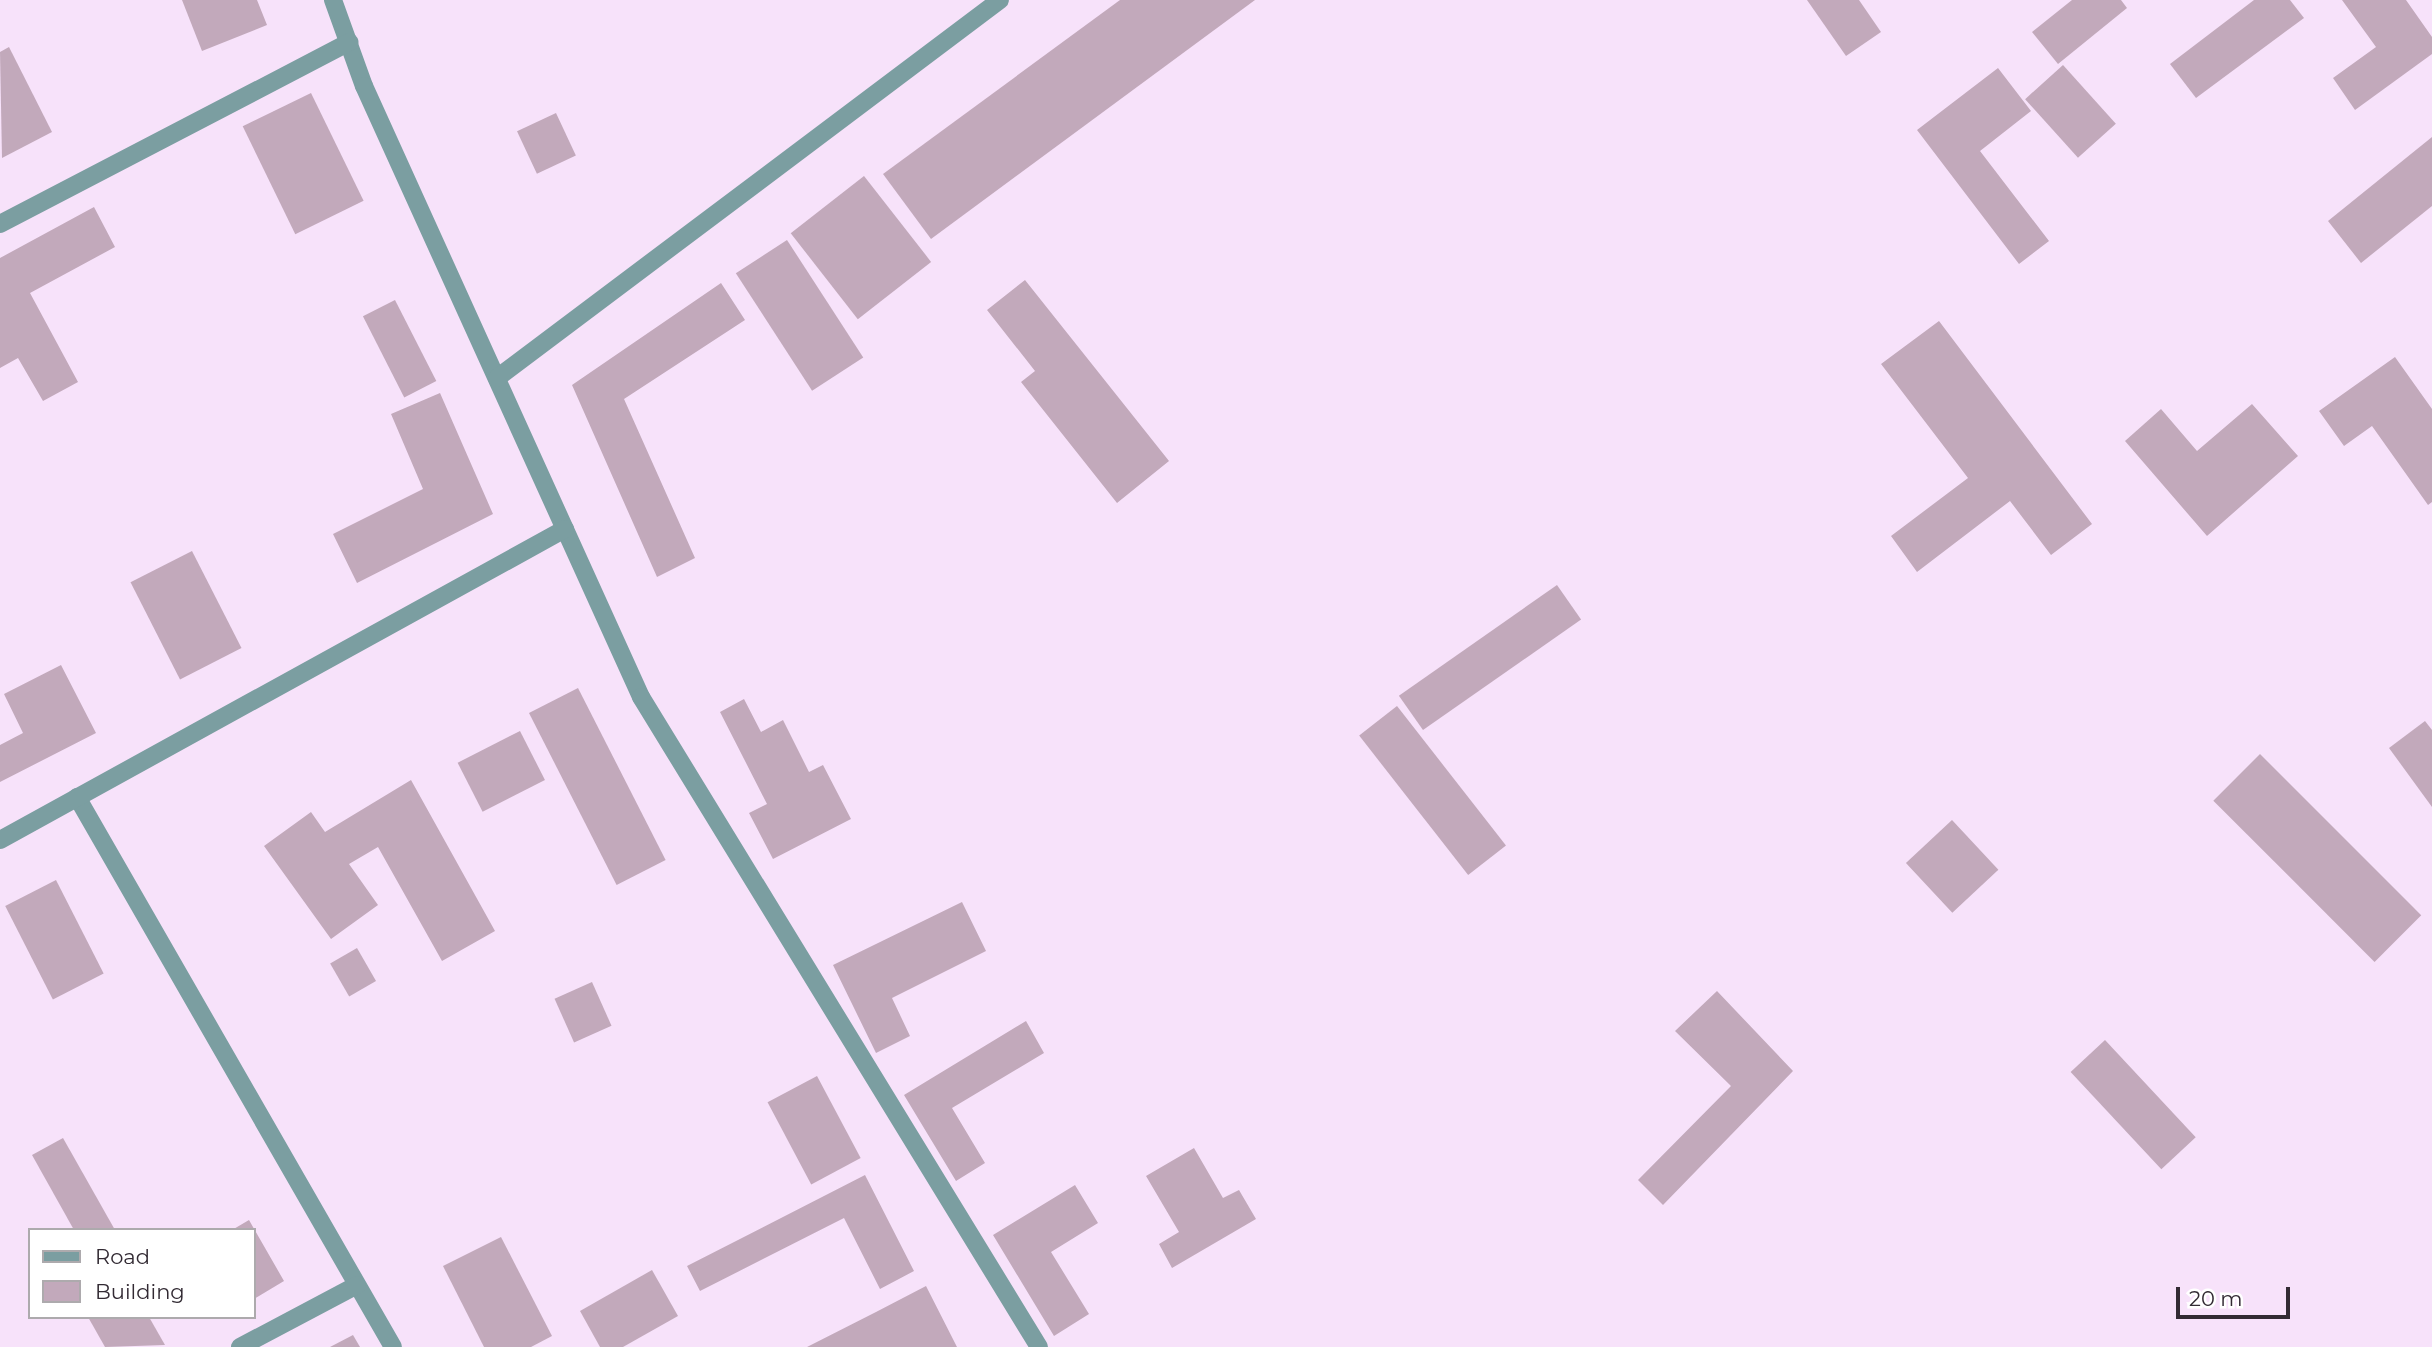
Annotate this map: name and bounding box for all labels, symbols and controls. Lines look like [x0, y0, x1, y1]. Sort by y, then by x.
legend [28, 1228, 256, 1319]
text: Road [95, 1244, 150, 1269]
scale bar [2180, 1274, 2294, 1318]
text: Building [95, 1279, 185, 1304]
text: 20 m [2189, 1286, 2243, 1311]

